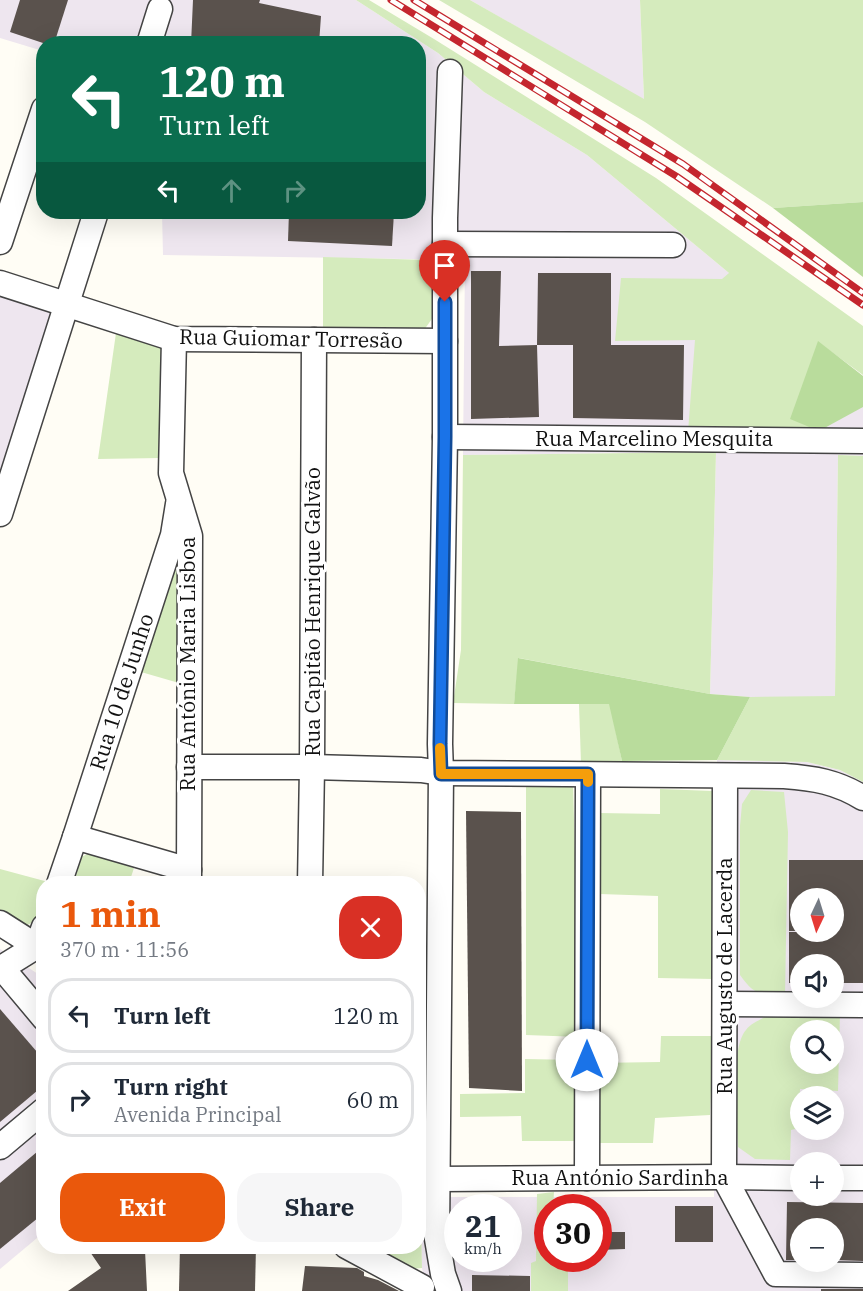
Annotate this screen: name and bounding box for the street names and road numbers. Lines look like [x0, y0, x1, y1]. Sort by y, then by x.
street label: Rua Guiomar Torresão [179, 322, 403, 354]
street label: Rua Marcelino Mesquita [535, 424, 773, 452]
street label: Rua Capitão Henrique Galvão [298, 467, 326, 757]
street label: Rua António Maria Lisboa [173, 537, 201, 791]
street label: Rua 10 de Junho [83, 610, 160, 774]
street label: Rua Augusto de Lacerda [710, 857, 738, 1095]
street label: Rua António Sardinha [511, 1163, 729, 1191]

